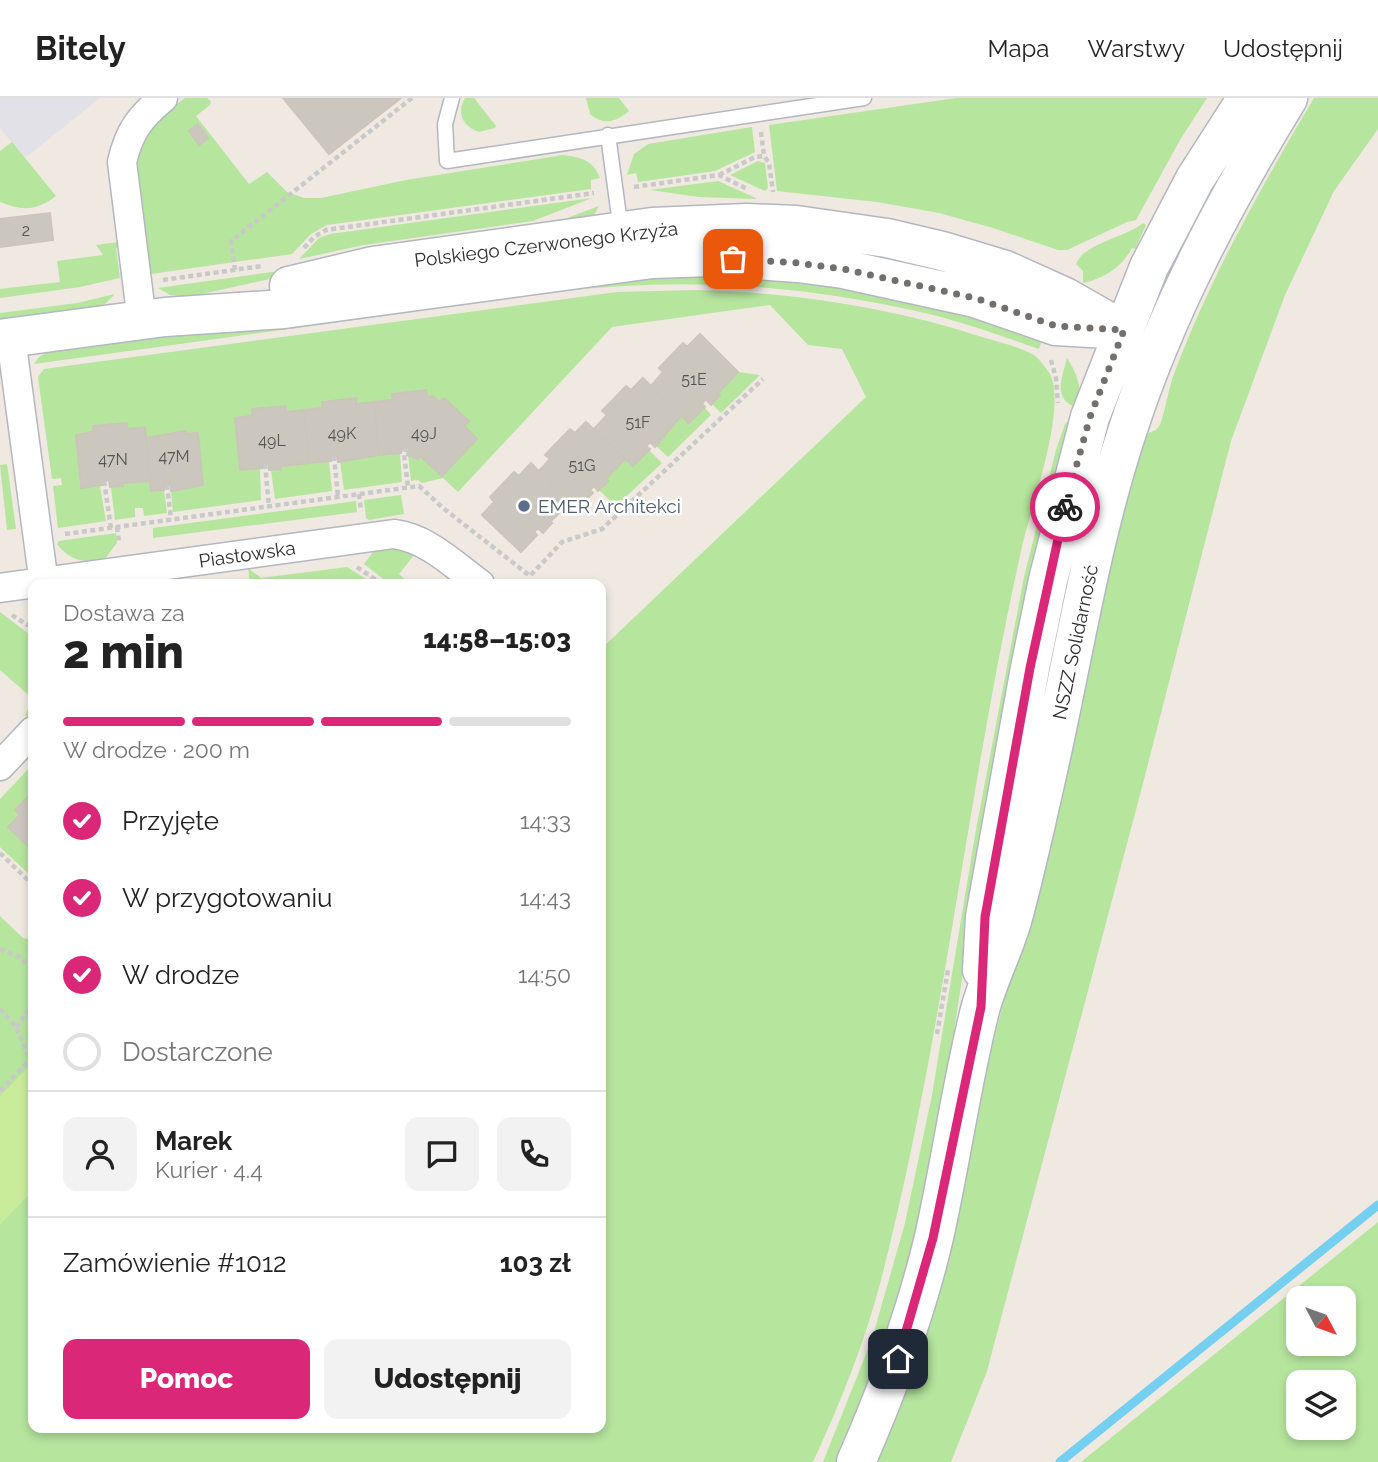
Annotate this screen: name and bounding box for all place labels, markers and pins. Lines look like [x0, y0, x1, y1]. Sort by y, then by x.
pin [703, 229, 763, 289]
place label: EMER Architekci [538, 495, 681, 517]
marker: EMER Architekci [516, 498, 532, 514]
pin [868, 1329, 928, 1389]

